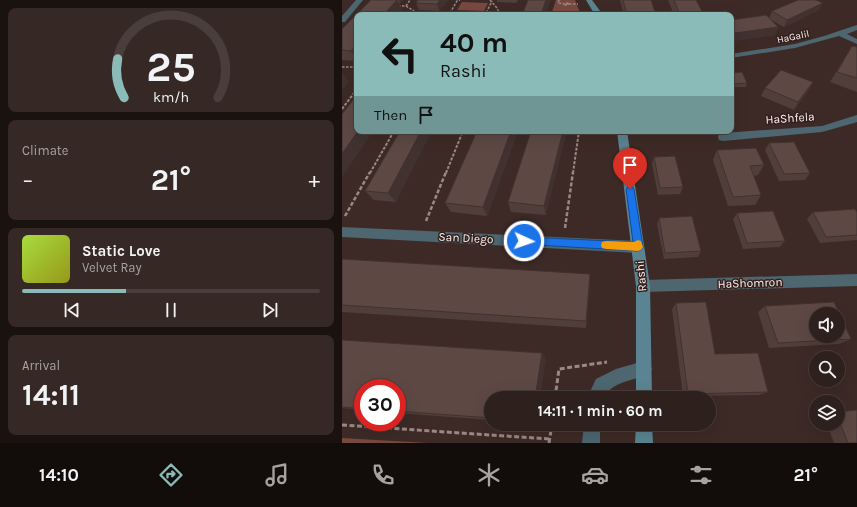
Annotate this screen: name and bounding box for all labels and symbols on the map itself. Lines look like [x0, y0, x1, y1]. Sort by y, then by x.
street label: HaGalil [776, 28, 810, 46]
street label: HaShfela [765, 109, 815, 127]
pin [613, 148, 647, 189]
position arrow [503, 220, 545, 262]
street label: San Diego [438, 230, 494, 246]
street label: Rashi [633, 260, 649, 292]
street label: HaShomron [717, 275, 783, 291]
speed limit sign: 30 [354, 379, 406, 431]

